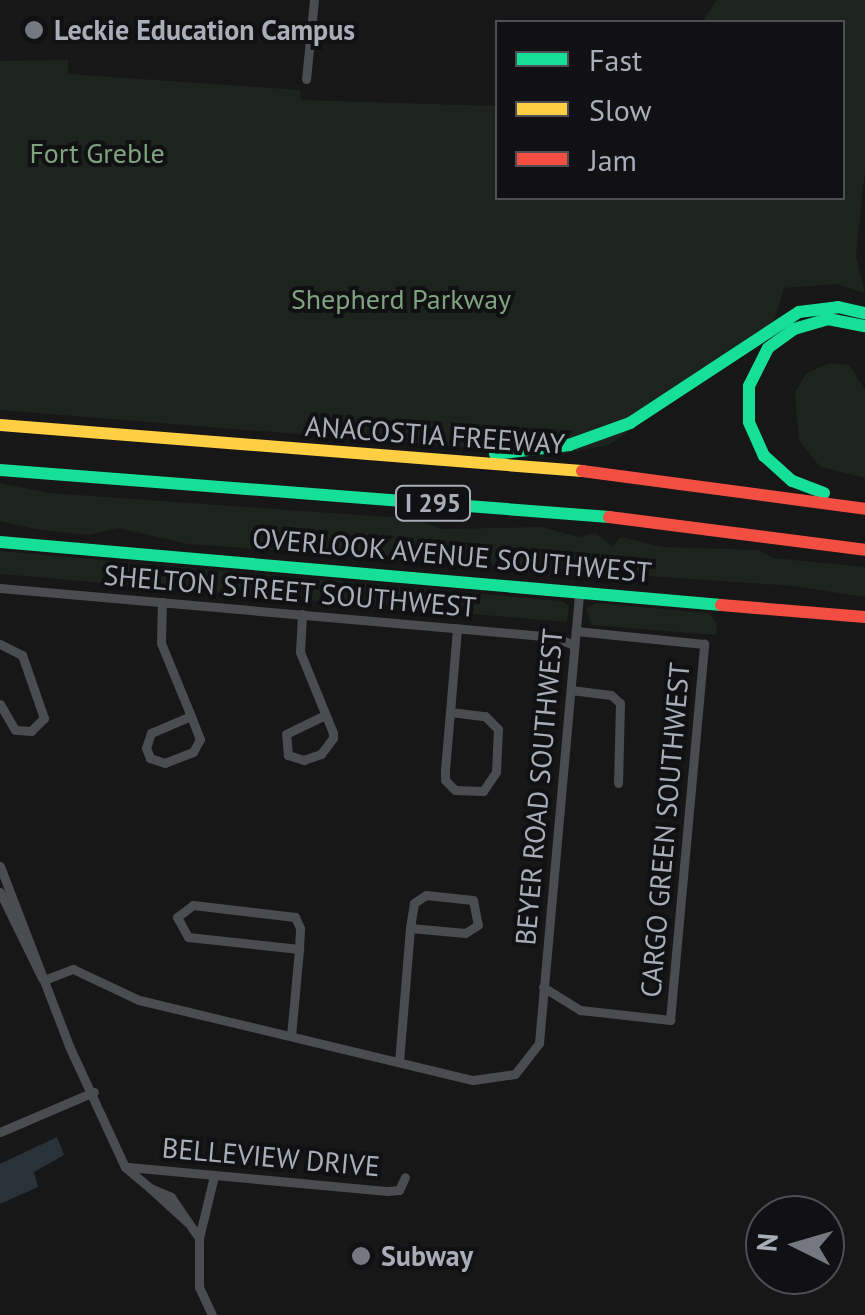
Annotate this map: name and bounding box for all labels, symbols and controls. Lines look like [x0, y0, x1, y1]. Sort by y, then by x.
place label: Leckie Education Campus [54, 13, 355, 47]
marker: Leckie Education Campus [23, 19, 45, 41]
legend [495, 20, 845, 200]
text: Fast [589, 40, 642, 79]
text: Slow [589, 90, 652, 129]
park label: Fort Greble [29, 136, 165, 170]
text: Jam [589, 140, 637, 179]
park label: Shepherd Parkway [291, 282, 511, 316]
street label: ANACOSTIA FREEWAY [303, 409, 567, 461]
road number: I 295 [393, 483, 473, 523]
street label: OVERLOOK AVENUE SOUTHWEST [250, 521, 654, 589]
street label: SHELTON STREET SOUTHWEST [102, 558, 478, 624]
street label: BEYER ROAD SOUTHWEST [508, 627, 570, 947]
street label: CARGO GREEN SOUTHWEST [634, 661, 696, 999]
street label: BELLEVIEW DRIVE [160, 1131, 382, 1183]
north arrow [745, 1195, 845, 1295]
text: N [747, 1232, 786, 1253]
place label: Subway [381, 1239, 473, 1273]
marker: Subway [350, 1245, 372, 1267]

